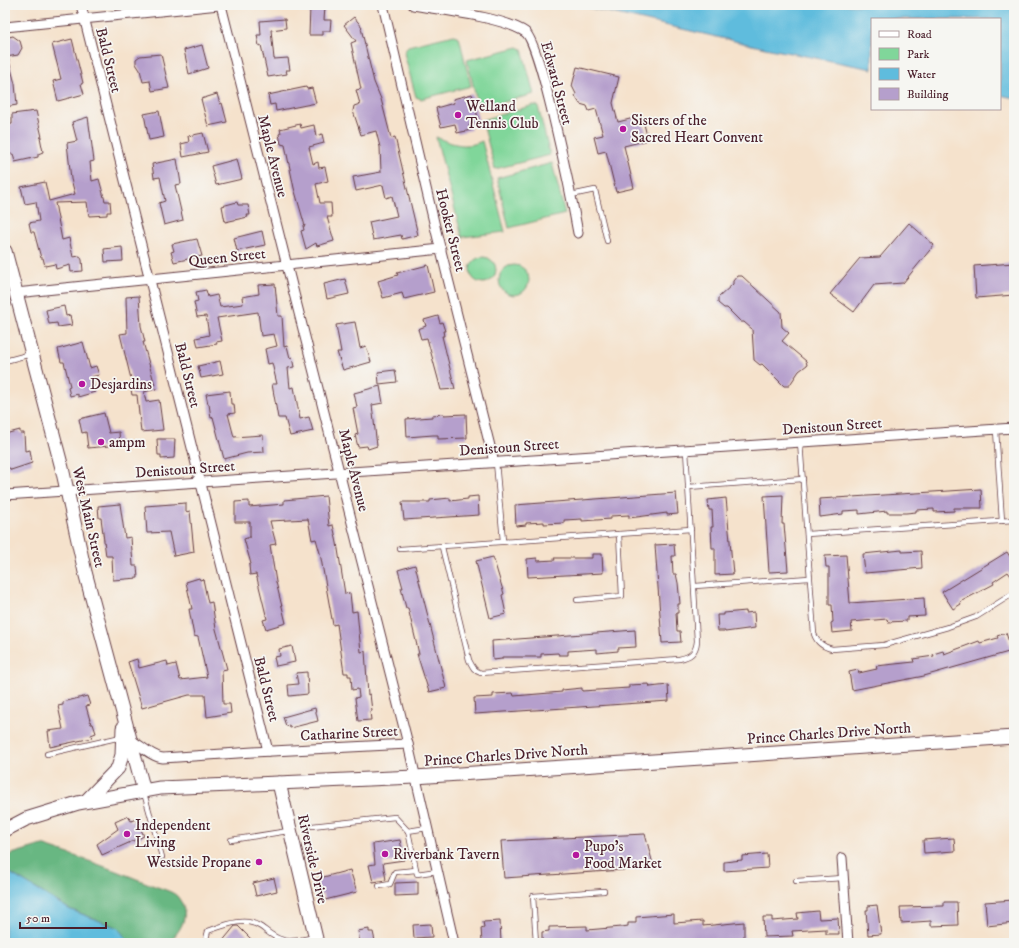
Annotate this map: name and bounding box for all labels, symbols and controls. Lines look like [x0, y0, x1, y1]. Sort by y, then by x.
legend [871, 18, 1001, 110]
street label: Bald Street [91, 26, 126, 95]
text: Road [907, 27, 932, 42]
street label: Edward Street [536, 39, 577, 127]
text: Park [907, 47, 929, 62]
text: Water [906, 67, 936, 82]
text: Building [907, 87, 948, 102]
place label: Welland Tennis Club [465, 97, 539, 133]
marker: Welland Tennis Club [453, 110, 463, 120]
place label: Sisters of the Sacred Heart Convent [631, 111, 763, 147]
street label: Maple Avenue [253, 113, 292, 199]
marker: Sisters of the Sacred Heart Convent [618, 124, 628, 134]
street label: Hooker Street [431, 187, 470, 274]
street label: Queen Street [188, 244, 267, 271]
street label: Bald Street [170, 341, 205, 410]
place label: Desjardins [90, 375, 152, 394]
marker: Desjardins [77, 379, 87, 389]
street label: Denistoun Street [782, 414, 883, 439]
street label: Maple Avenue [334, 427, 373, 513]
place label: ampm [109, 433, 145, 452]
street label: Denistoun Street [459, 435, 560, 460]
marker: ampm [96, 437, 106, 447]
street label: Denistoun Street [135, 457, 236, 482]
street label: West Main Street [67, 464, 109, 569]
street label: Bald Street [249, 655, 284, 724]
street label: Prince Charles Drive North [746, 718, 912, 749]
street label: Catharine Street [300, 721, 398, 746]
street label: Prince Charles Drive North [423, 740, 589, 771]
street label: Riverside Drive [293, 812, 332, 906]
place label: Independent Living [135, 816, 211, 852]
marker: Independent Living [122, 829, 132, 839]
place label: Pupo's Food Market [584, 837, 662, 873]
place label: Riverbank Tavern [393, 845, 500, 864]
marker: Riverbank Tavern [380, 849, 390, 859]
marker: Pupo's Food Market [571, 850, 581, 860]
place label: Westside Propane [146, 853, 251, 872]
marker: Westside Propane [254, 857, 264, 867]
scale bar [20, 904, 106, 930]
text: 50 m [26, 911, 50, 926]

